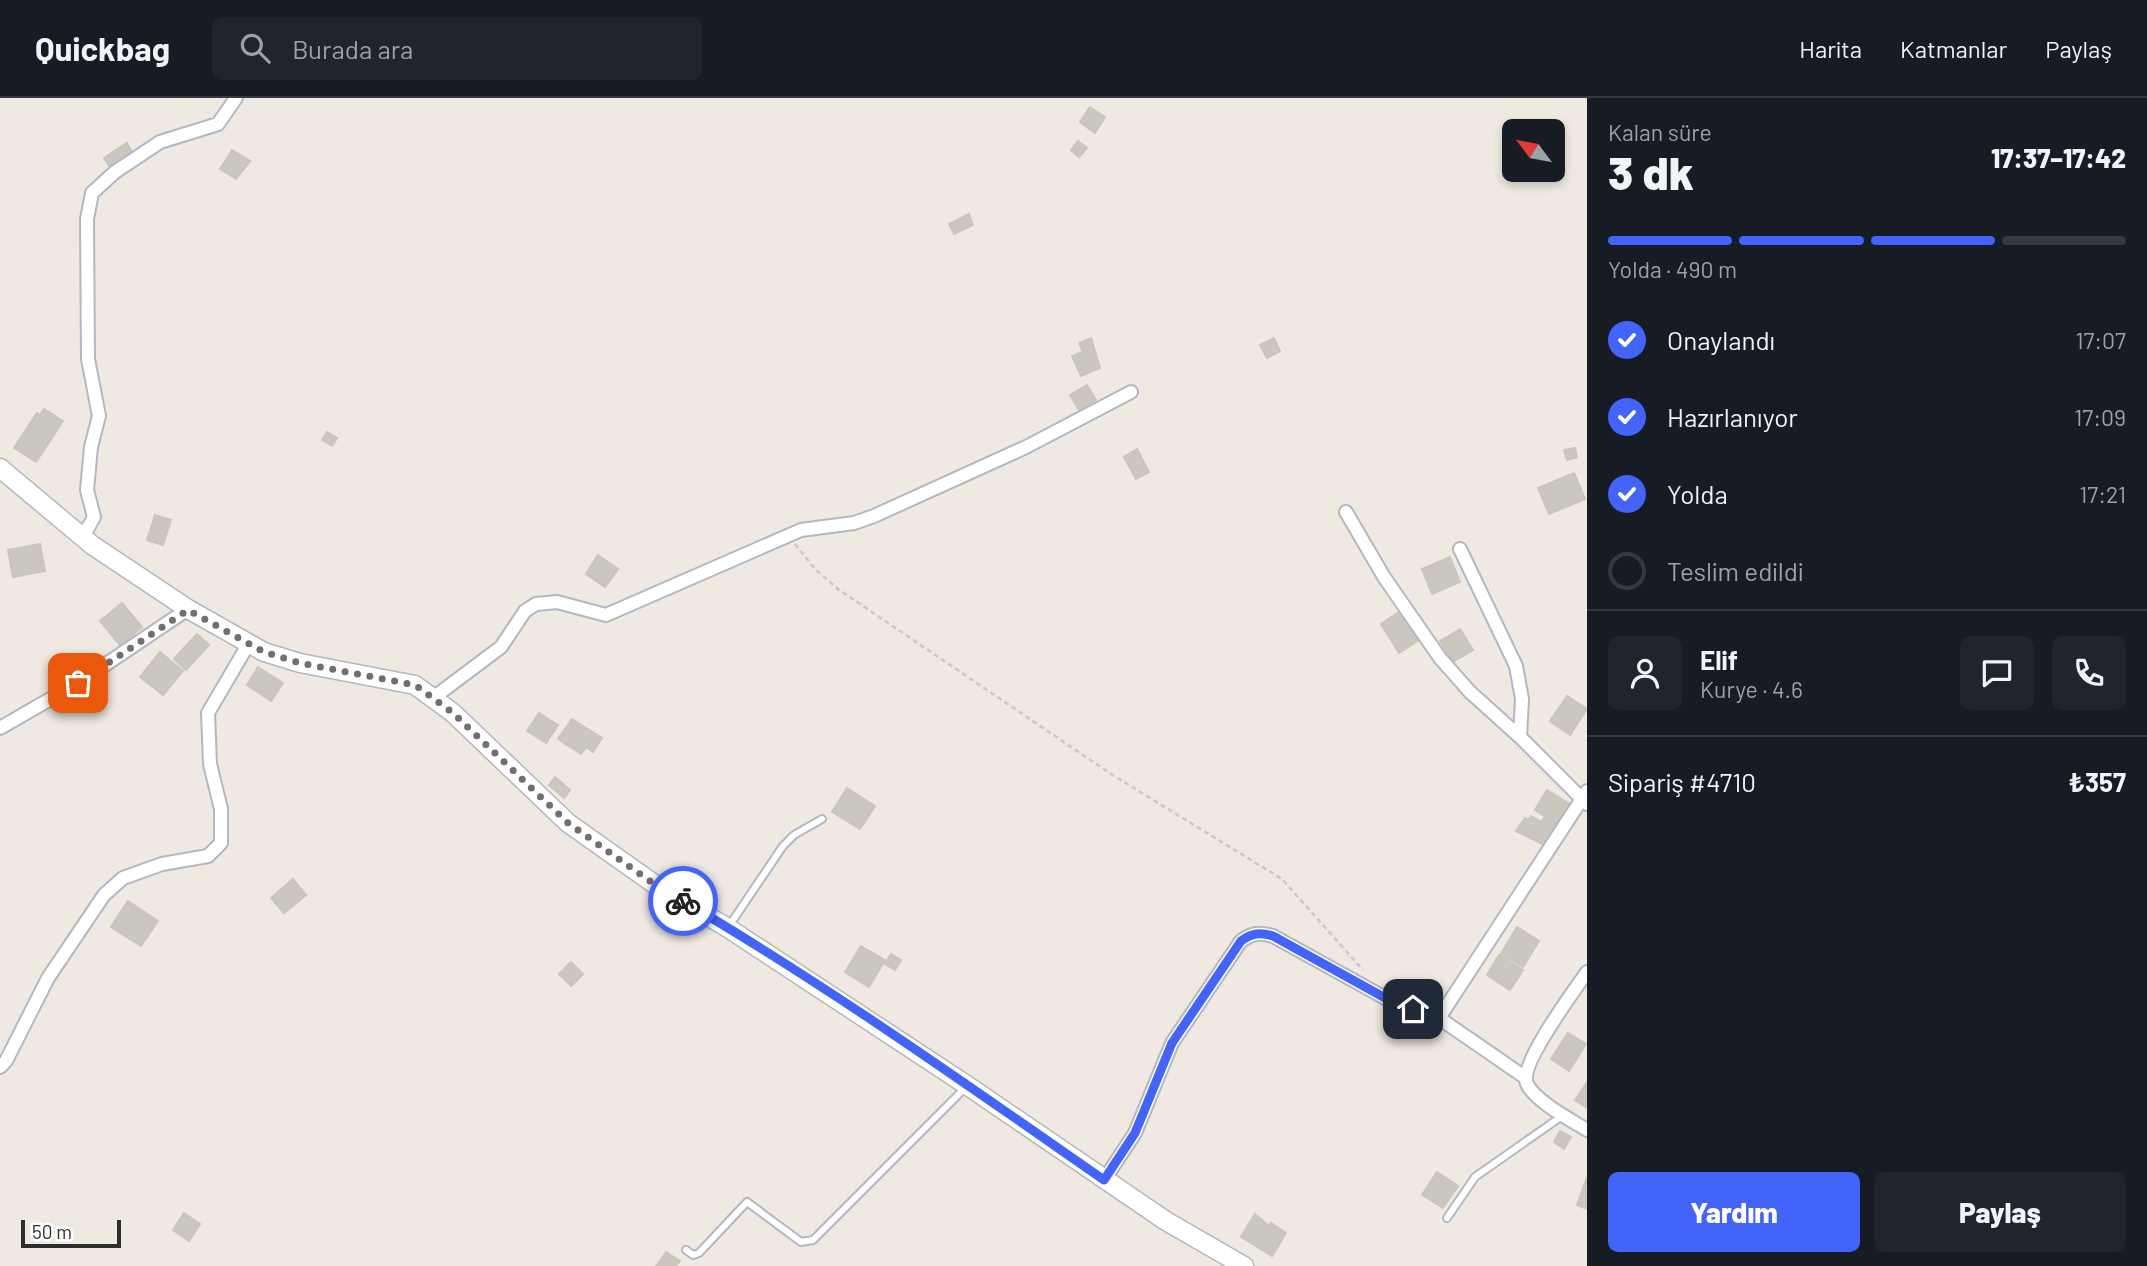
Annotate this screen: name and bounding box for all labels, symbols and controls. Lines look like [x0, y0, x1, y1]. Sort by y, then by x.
search box [212, 17, 702, 80]
text: Quickbag [35, 28, 170, 68]
icon: search [236, 29, 274, 67]
text: Burada ara [292, 33, 413, 64]
text: Harita [1799, 34, 1862, 63]
text: Katmanlar [1900, 34, 2007, 63]
text: Paylaş [2045, 34, 2112, 63]
text: Kalan süre [1608, 118, 1712, 146]
north arrow [1502, 119, 1564, 182]
map controls [1502, 119, 1565, 182]
text: 17:37–17:42 [1991, 142, 2126, 173]
text: 3 dk [1608, 144, 1694, 199]
text: Yolda · 490 m [1608, 255, 1737, 283]
icon: check [1608, 321, 1646, 359]
text: Onaylandı [1667, 324, 1775, 355]
text: 17:07 [2075, 326, 2126, 354]
icon: check [1608, 398, 1646, 436]
text: Hazırlanıyor [1667, 401, 1798, 432]
text: 17:09 [2074, 403, 2126, 431]
icon: check [1608, 475, 1646, 513]
text: Yolda [1667, 478, 1728, 509]
text: 17:21 [2079, 480, 2126, 508]
text: Teslim edildi [1667, 555, 1804, 586]
button: person [1608, 636, 1682, 710]
button: chat [1960, 636, 2034, 710]
button: phone [2052, 636, 2126, 710]
text: Elif [1700, 644, 1738, 675]
pin [48, 653, 108, 713]
icon: bag [59, 664, 97, 702]
text: Kurye · 4.6 [1700, 675, 1803, 703]
text: Sipariş #4710 [1608, 766, 1756, 797]
text: ₺357 [2068, 766, 2126, 797]
courier [648, 866, 718, 936]
icon: bike [664, 882, 702, 920]
pin [1383, 979, 1443, 1039]
icon: home [1394, 990, 1432, 1028]
button: Yardım [1608, 1172, 1860, 1252]
button: Paylaş [1874, 1172, 2126, 1252]
scale bar [21, 1217, 121, 1249]
text: 50 m [32, 1220, 72, 1243]

